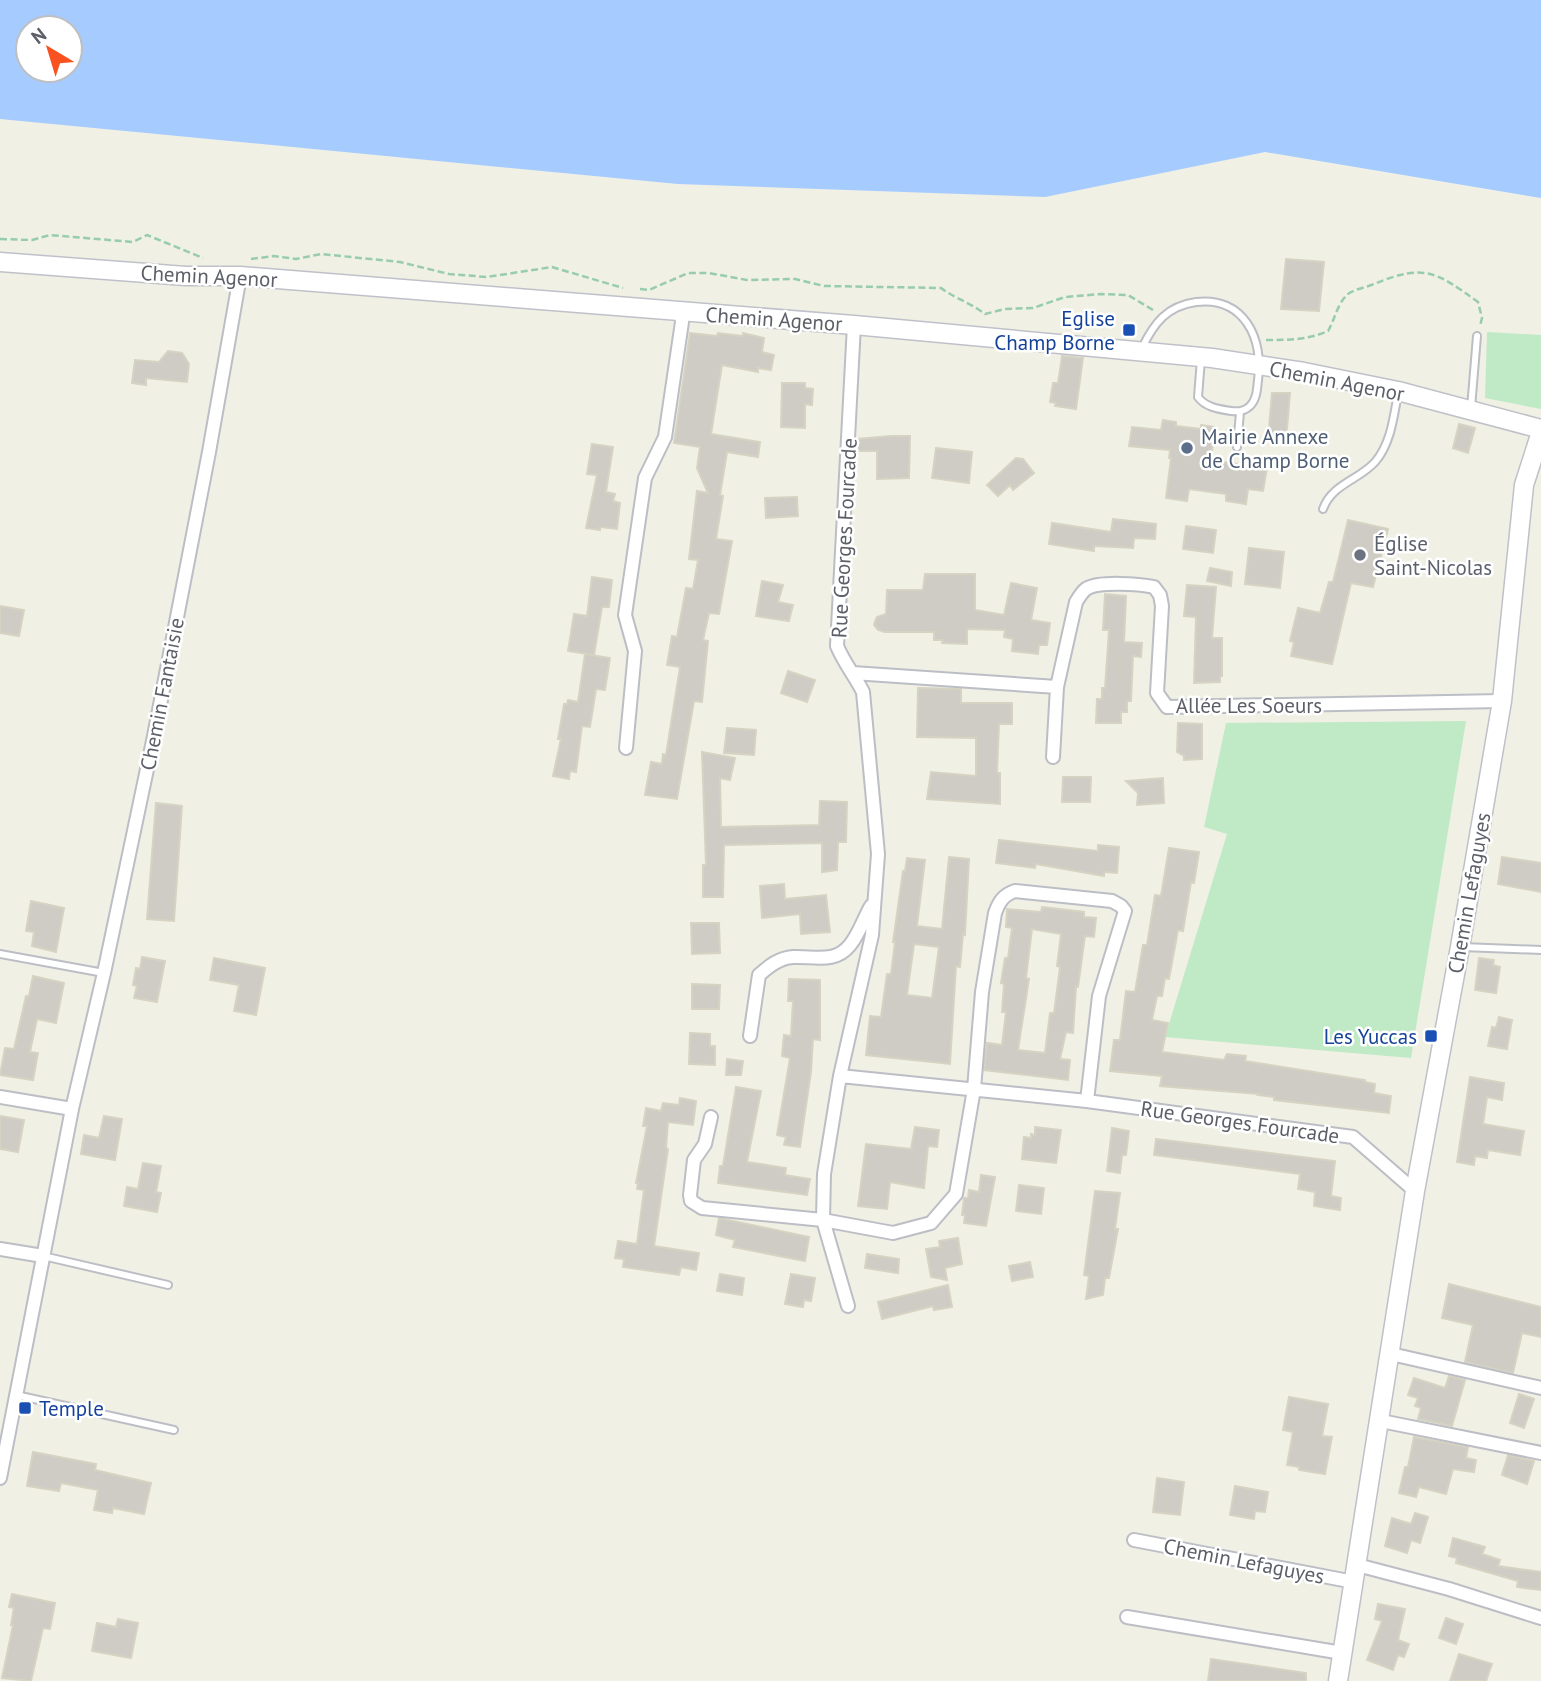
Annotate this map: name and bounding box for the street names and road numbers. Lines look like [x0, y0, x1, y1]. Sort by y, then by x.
street label: Chemin Agenor [140, 259, 278, 293]
street label: Chemin Agenor [705, 301, 843, 337]
street label: Chemin Agenor [1267, 355, 1407, 407]
street label: Rue Georges Fourcade [825, 437, 863, 639]
street label: Chemin Fantaisie [134, 615, 190, 773]
street label: Allée Les Soeurs [1176, 692, 1322, 719]
street label: Chemin Lefaguyes [1442, 810, 1496, 976]
street label: Rue Georges Fourcade [1139, 1095, 1341, 1149]
street label: Chemin Lefaguyes [1161, 1532, 1327, 1590]

